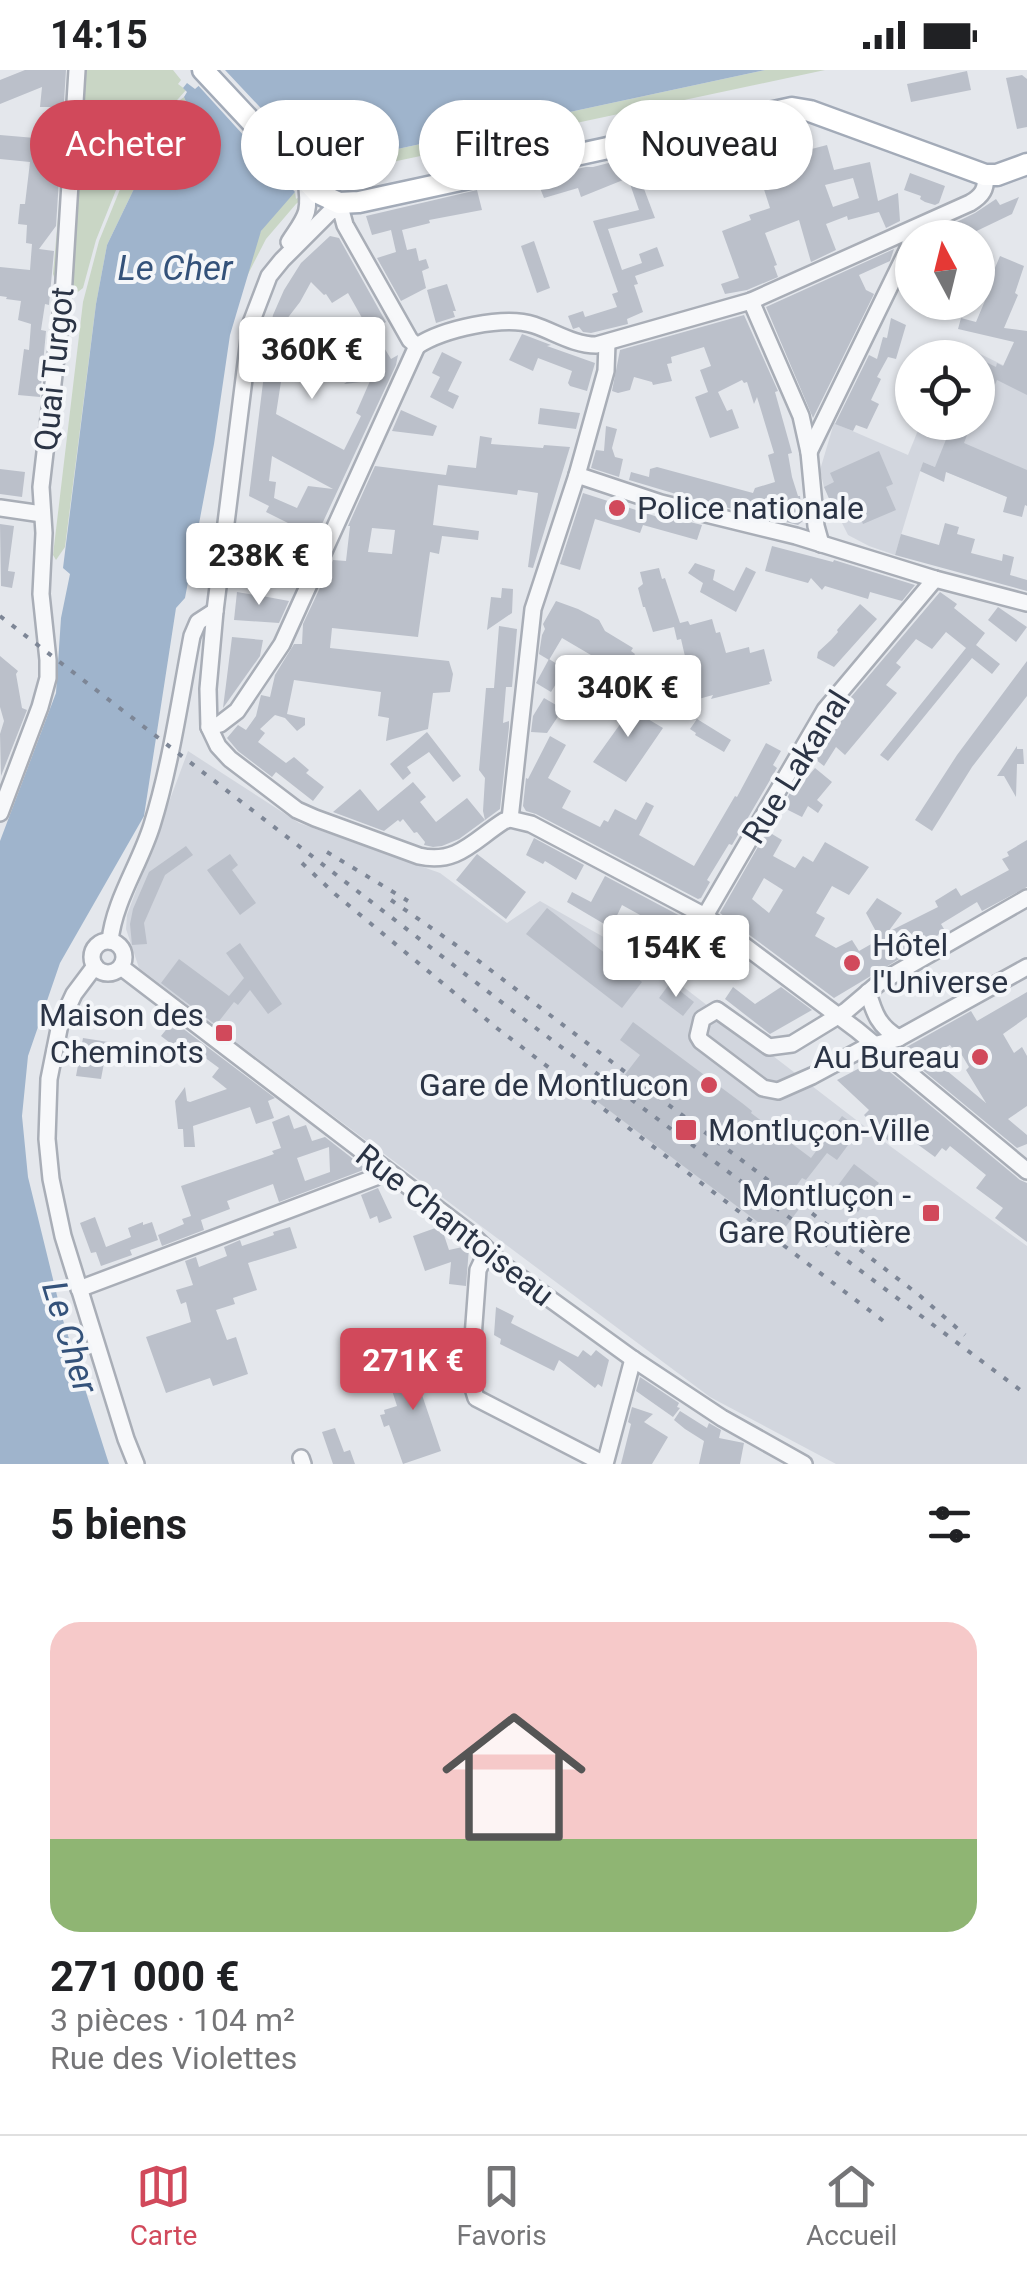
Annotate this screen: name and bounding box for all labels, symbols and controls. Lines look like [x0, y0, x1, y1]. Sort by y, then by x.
text: 14:15 [50, 13, 148, 57]
chip: Acheter [30, 100, 221, 190]
chip: Louer [241, 100, 399, 190]
chip: Filtres [419, 100, 585, 190]
chip: Nouveau [605, 100, 813, 190]
north arrow [895, 220, 995, 320]
map controls [895, 220, 995, 440]
water label: Le Cher [117, 248, 234, 289]
street label: Quai Turgot [26, 285, 82, 453]
pin: 360K € [231, 317, 393, 402]
text: 360K € [261, 330, 363, 368]
button: locate [895, 340, 995, 440]
place label: Police nationale [637, 489, 864, 527]
marker: Police nationale [606, 497, 628, 519]
pin: 238K € [178, 523, 340, 608]
text: 238K € [208, 536, 310, 574]
pin: 340K € [547, 655, 709, 740]
text: 340K € [577, 668, 679, 706]
street label: Rue Lakanal [734, 683, 858, 851]
pin: 154K € [595, 915, 757, 1000]
place label: Hôtel l'Universe [872, 926, 1008, 1001]
text: 154K € [625, 928, 727, 966]
marker: Hôtel l'Universe [841, 952, 863, 974]
place label: Maison des Cheminots [39, 996, 204, 1071]
marker: Maison des Cheminots [213, 1022, 235, 1044]
place label: Au Bureau [814, 1038, 960, 1076]
marker: Au Bureau [969, 1046, 991, 1068]
place label: Gare de Montlucon [419, 1066, 689, 1104]
marker: Gare de Montlucon [698, 1074, 720, 1096]
place label: Montluçon-Ville [708, 1111, 930, 1149]
marker: Montluçon-Ville [673, 1117, 699, 1143]
street label: Rue Chantoiseau [349, 1136, 561, 1314]
place label: Montluçon - Gare Routière [718, 1176, 911, 1251]
marker: Montluçon - Gare Routière [920, 1202, 942, 1224]
water label: Le Cher [33, 1276, 106, 1400]
pin: 271K € [332, 1328, 494, 1413]
text: 271K € [362, 1341, 464, 1379]
icon: filters [922, 1497, 977, 1552]
text: 5 biens [50, 1500, 187, 1549]
icon: home [424, 1687, 604, 1867]
text: 271 000 € [50, 1952, 240, 2001]
text: 3 pièces · 104 m² [50, 2001, 295, 2039]
text: Rue des Violettes [50, 2039, 297, 2077]
tab: Carte [130, 2159, 197, 2252]
tab: Favoris [457, 2159, 547, 2252]
tab: Accueil [806, 2159, 897, 2252]

